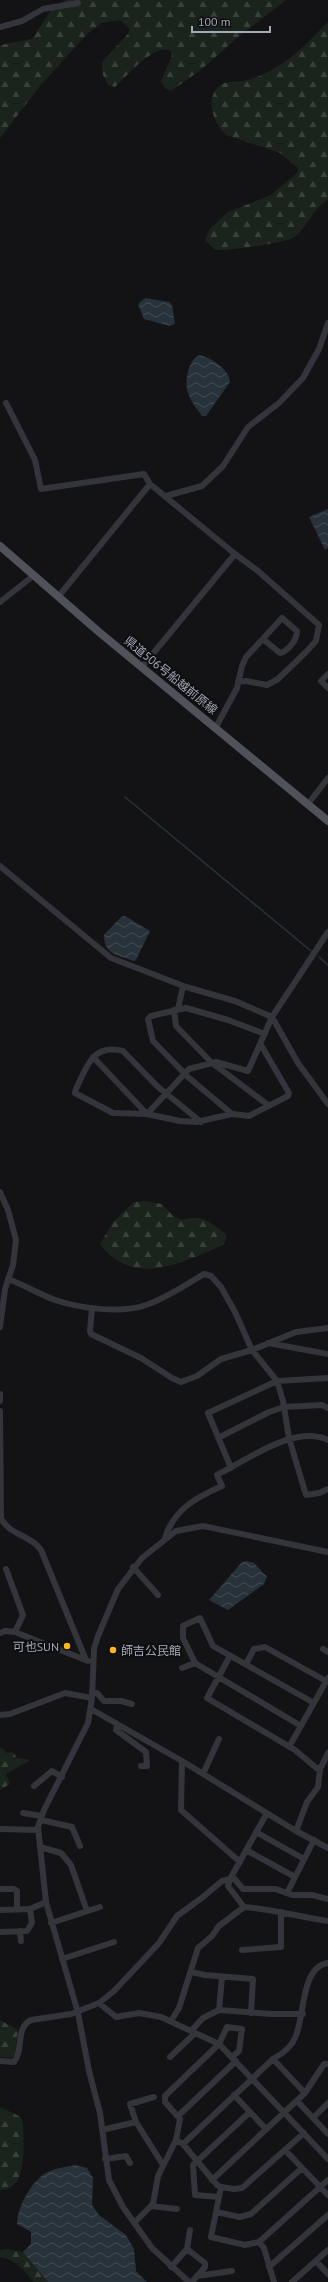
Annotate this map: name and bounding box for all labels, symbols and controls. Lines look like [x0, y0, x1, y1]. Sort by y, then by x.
scale bar [192, 8, 270, 34]
text: 100 m [198, 14, 231, 29]
street label: 県道506号船越前原線 [121, 633, 221, 717]
place label: 可也SUN [13, 1639, 59, 1654]
marker: 可也SUN [62, 1641, 72, 1651]
place label: 師吉公民館 [121, 1643, 181, 1658]
marker: 師吉公民館 [108, 1645, 118, 1655]

